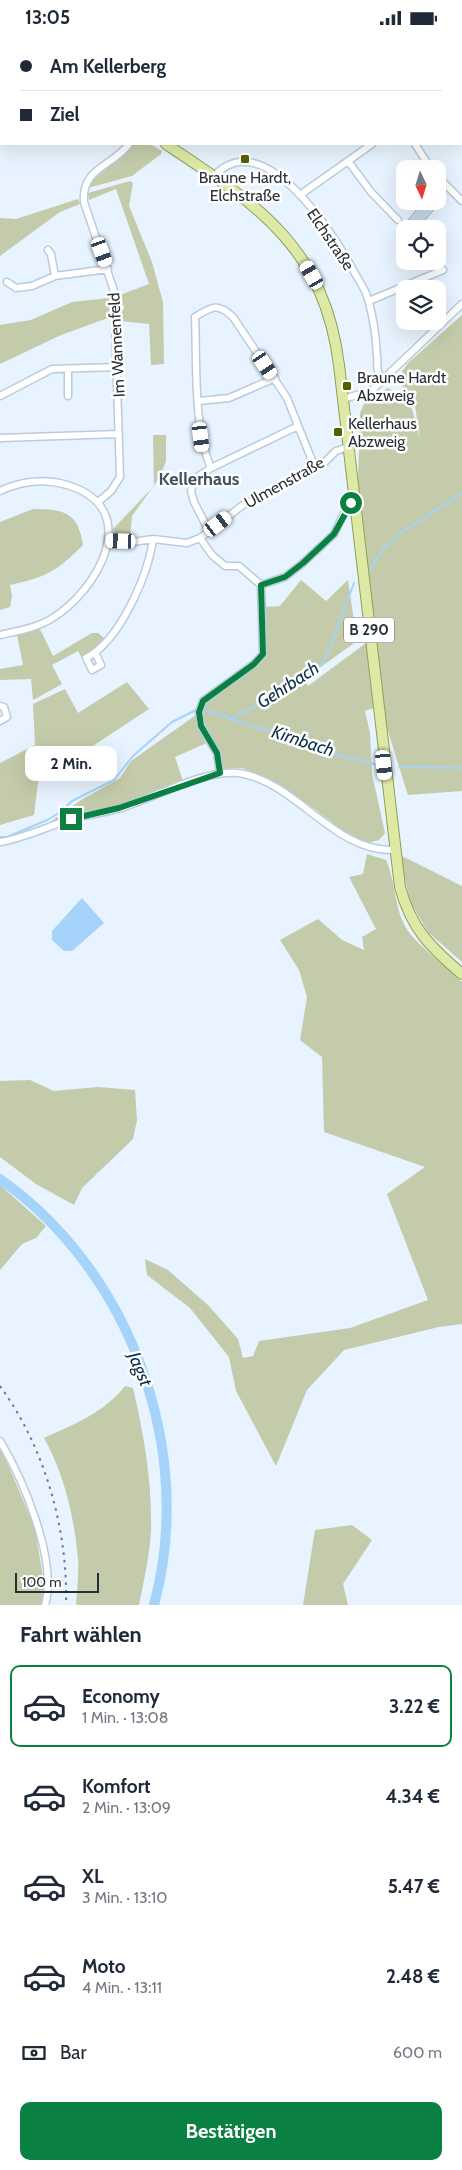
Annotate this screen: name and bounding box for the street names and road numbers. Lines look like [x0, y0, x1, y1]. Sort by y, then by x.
street label: Elchstraße [303, 205, 358, 274]
street label: Im Wannenfeld [104, 292, 129, 398]
street label: Ulmenstraße [241, 453, 327, 512]
road number: B 290 [344, 617, 394, 643]

